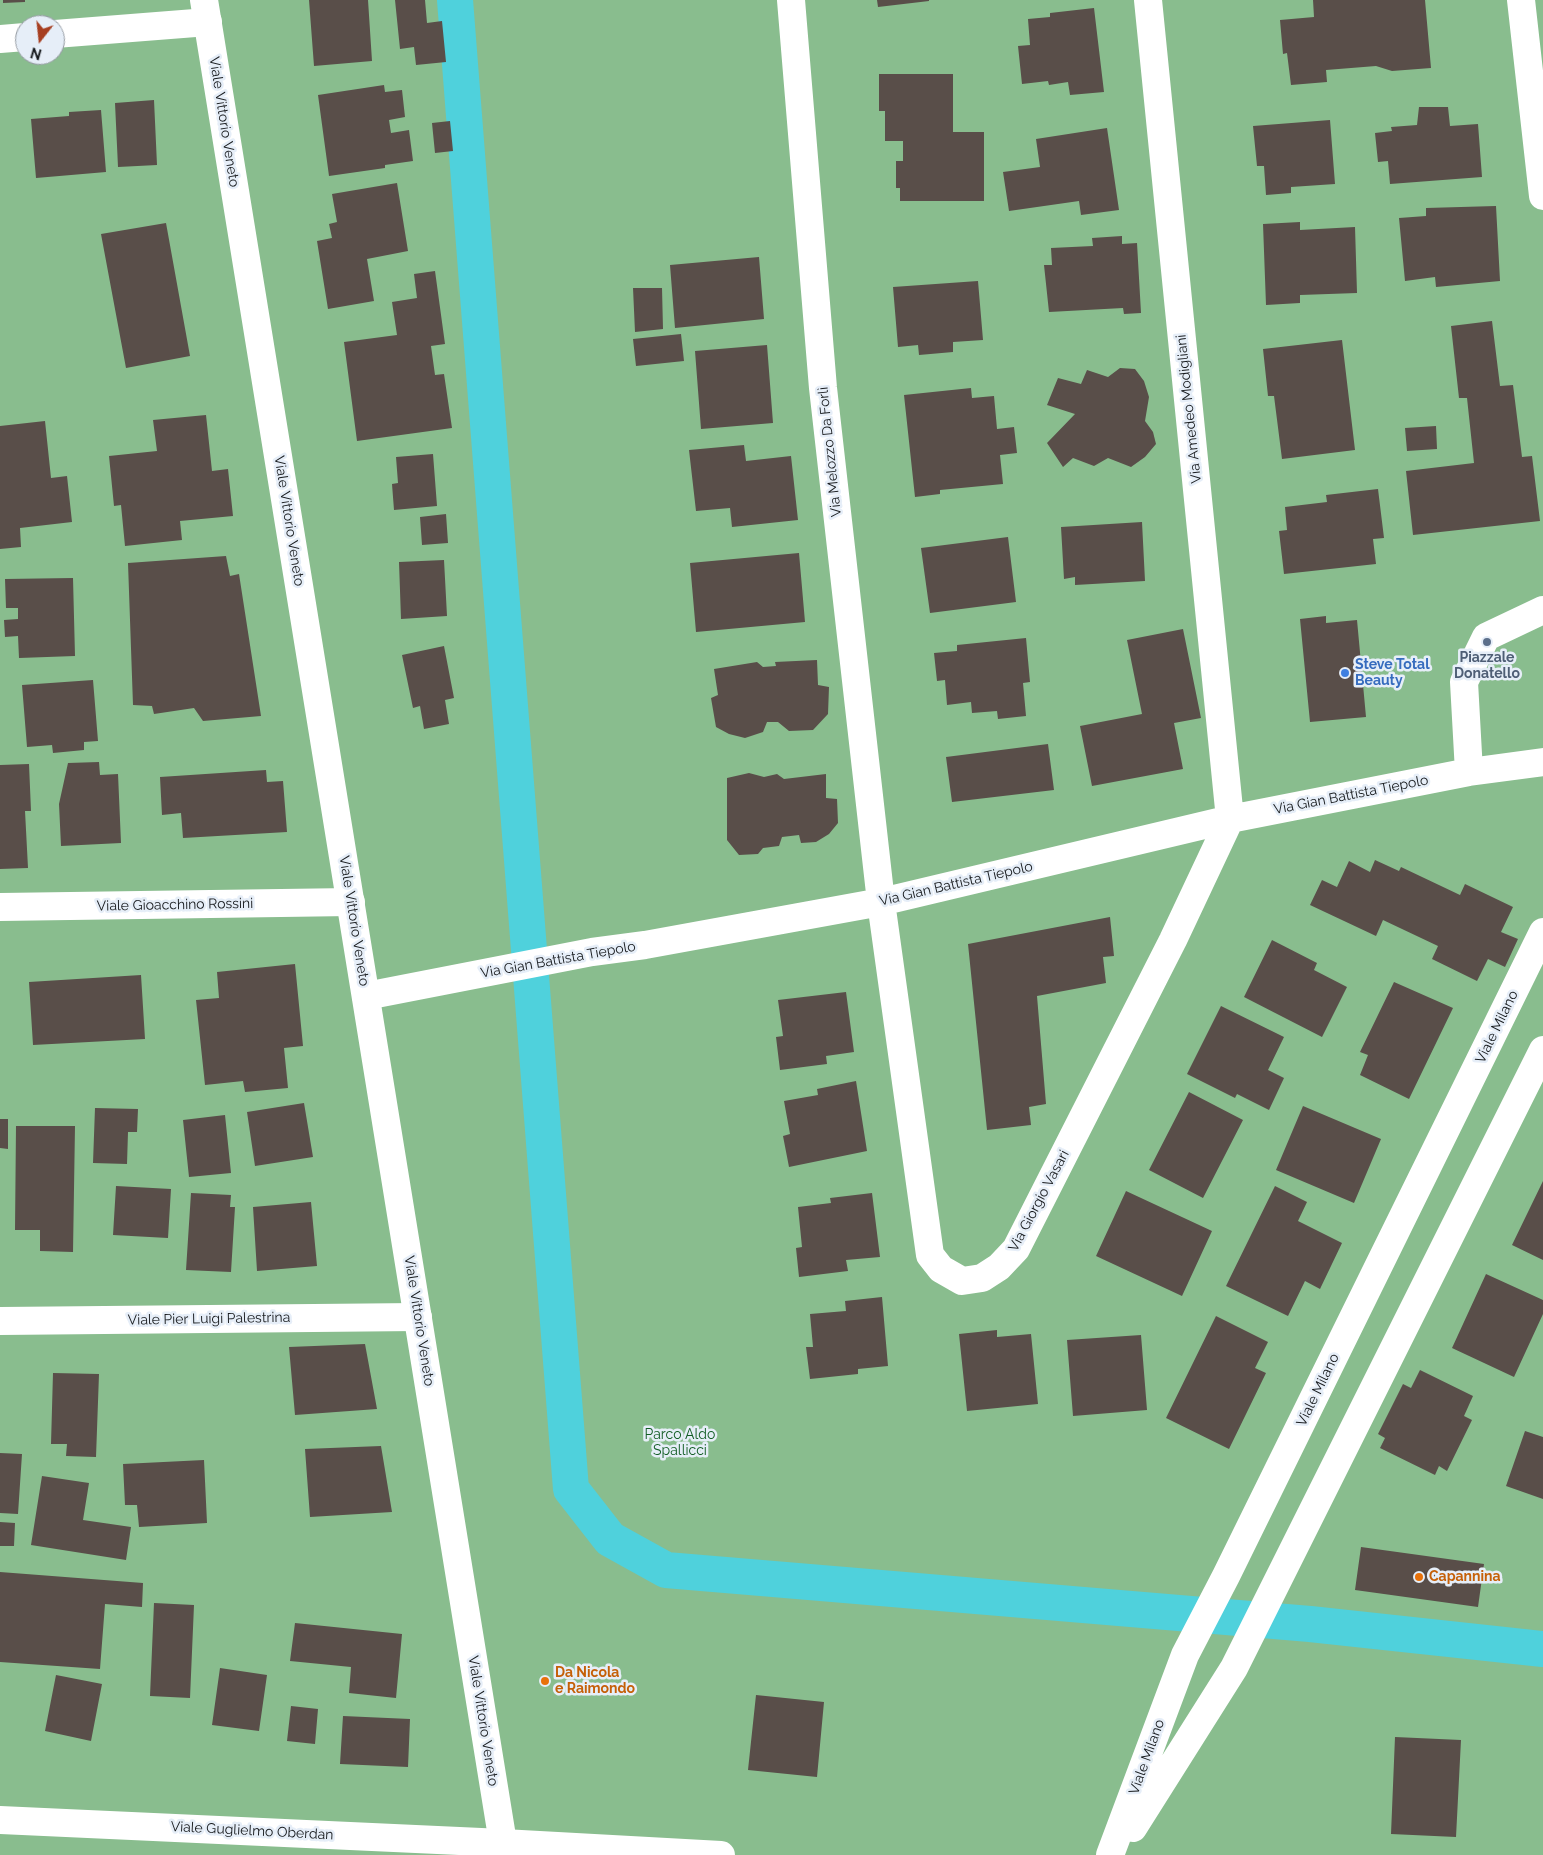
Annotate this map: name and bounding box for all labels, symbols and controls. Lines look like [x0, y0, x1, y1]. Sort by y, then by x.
north arrow [15, 15, 65, 65]
text: N [29, 44, 43, 63]
street label: Viale Vittorio Veneto [205, 56, 243, 188]
street label: Via Amedeo Modigliani [1173, 334, 1205, 484]
street label: Via Melozzo Da Forlì [815, 386, 845, 518]
street label: Viale Vittorio Veneto [270, 455, 308, 587]
marker: Piazzale Donatello [1481, 636, 1493, 648]
place label: Piazzale Donatello [1454, 650, 1520, 682]
place label: Steve Total Beauty [1355, 657, 1430, 690]
marker: Steve Total Beauty [1339, 667, 1351, 679]
street label: Via Gian Battista Tiepolo [1272, 772, 1430, 818]
street label: Viale Vittorio Veneto [335, 855, 373, 987]
street label: Via Gian Battista Tiepolo [878, 858, 1034, 910]
street label: Viale Gioacchino Rossini [97, 895, 253, 915]
street label: Via Gian Battista Tiepolo [479, 938, 637, 982]
street label: Viale Milano [1472, 988, 1522, 1066]
street label: Via Giorgio Vasari [1005, 1148, 1073, 1254]
street label: Viale Vittorio Veneto [400, 1255, 438, 1387]
street label: Viale Pier Luigi Palestrina [128, 1309, 290, 1329]
street label: Viale Milano [1293, 1351, 1343, 1429]
park label: Parco Aldo Spallicci [645, 1427, 715, 1460]
place label: Capannina [1429, 1569, 1501, 1585]
marker: Capannina [1413, 1571, 1425, 1583]
street label: Viale Vittorio Veneto [464, 1655, 502, 1787]
place label: Da Nicola e Raimondo [555, 1665, 635, 1698]
marker: Da Nicola e Raimondo [539, 1675, 551, 1687]
street label: Viale Milano [1126, 1717, 1168, 1797]
street label: Viale Guglielmo Oberdan [170, 1818, 334, 1844]

